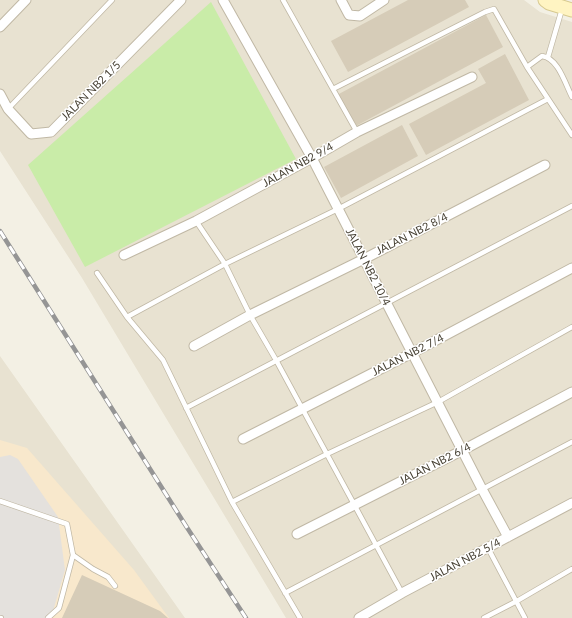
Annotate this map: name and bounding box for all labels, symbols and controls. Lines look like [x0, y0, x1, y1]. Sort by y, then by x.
street label: JALAN NB2 1/5 [58, 58, 124, 124]
street label: JALAN NB2 9/4 [260, 140, 336, 190]
street label: JALAN NB2 8/4 [374, 210, 450, 258]
street label: JALAN NB2 10/4 [343, 226, 393, 308]
street label: JALAN NB2 7/4 [370, 331, 446, 379]
street label: JALAN NB2 6/4 [397, 440, 473, 488]
street label: JALAN NB2 5/4 [427, 536, 503, 584]

